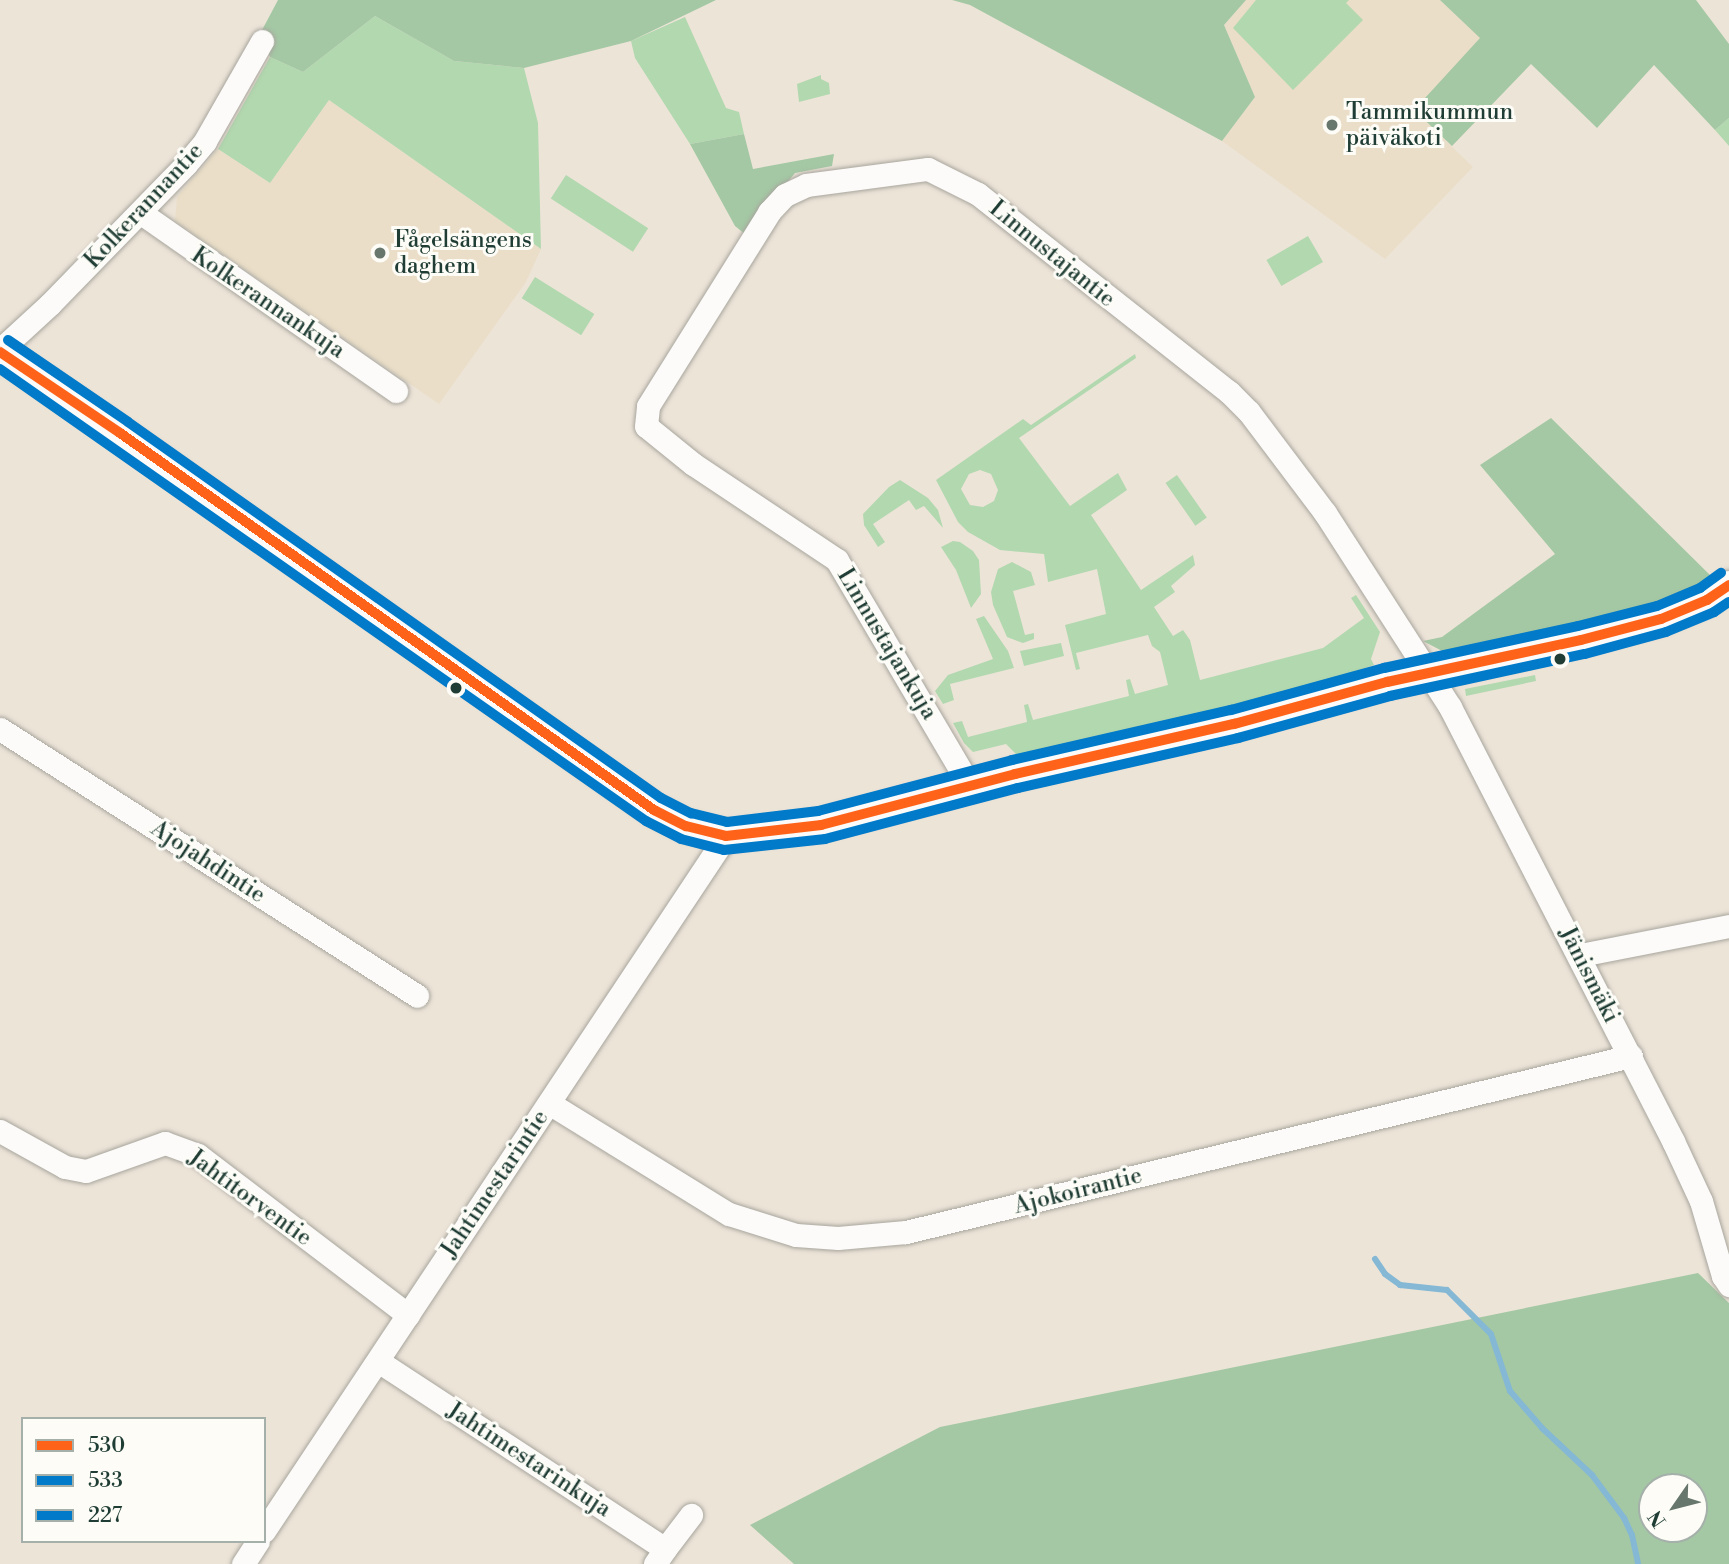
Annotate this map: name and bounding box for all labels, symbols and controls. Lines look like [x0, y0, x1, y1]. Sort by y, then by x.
place label: Tammikummun päiväkoti [1346, 98, 1513, 152]
marker: Tammikummun päiväkoti [1324, 117, 1340, 133]
street label: Kolkerannantie [79, 138, 209, 274]
street label: Linnustajantie [984, 195, 1120, 313]
place label: Fågelsängens daghem [394, 226, 532, 280]
street label: Kolkerannankuja [186, 242, 350, 364]
marker: Fågelsängens daghem [372, 245, 388, 261]
street label: Linnustajankuja [831, 563, 943, 725]
unlabelled marker [1553, 652, 1567, 666]
unlabelled marker [449, 681, 463, 695]
street label: Ajojahdintie [146, 815, 270, 909]
street label: Jänismäki [1553, 922, 1625, 1028]
street label: Jahtimestarintie [435, 1105, 555, 1263]
street label: Jahtitorventie [183, 1144, 317, 1252]
street label: Ajokoirantie [1011, 1162, 1145, 1220]
street label: Jahtimestarinkuja [442, 1397, 616, 1523]
legend [21, 1417, 266, 1543]
text: 530 [88, 1433, 125, 1459]
text: 533 [88, 1468, 123, 1494]
north arrow [1638, 1473, 1708, 1543]
text: 227 [88, 1503, 122, 1529]
text: N [1643, 1506, 1672, 1532]

